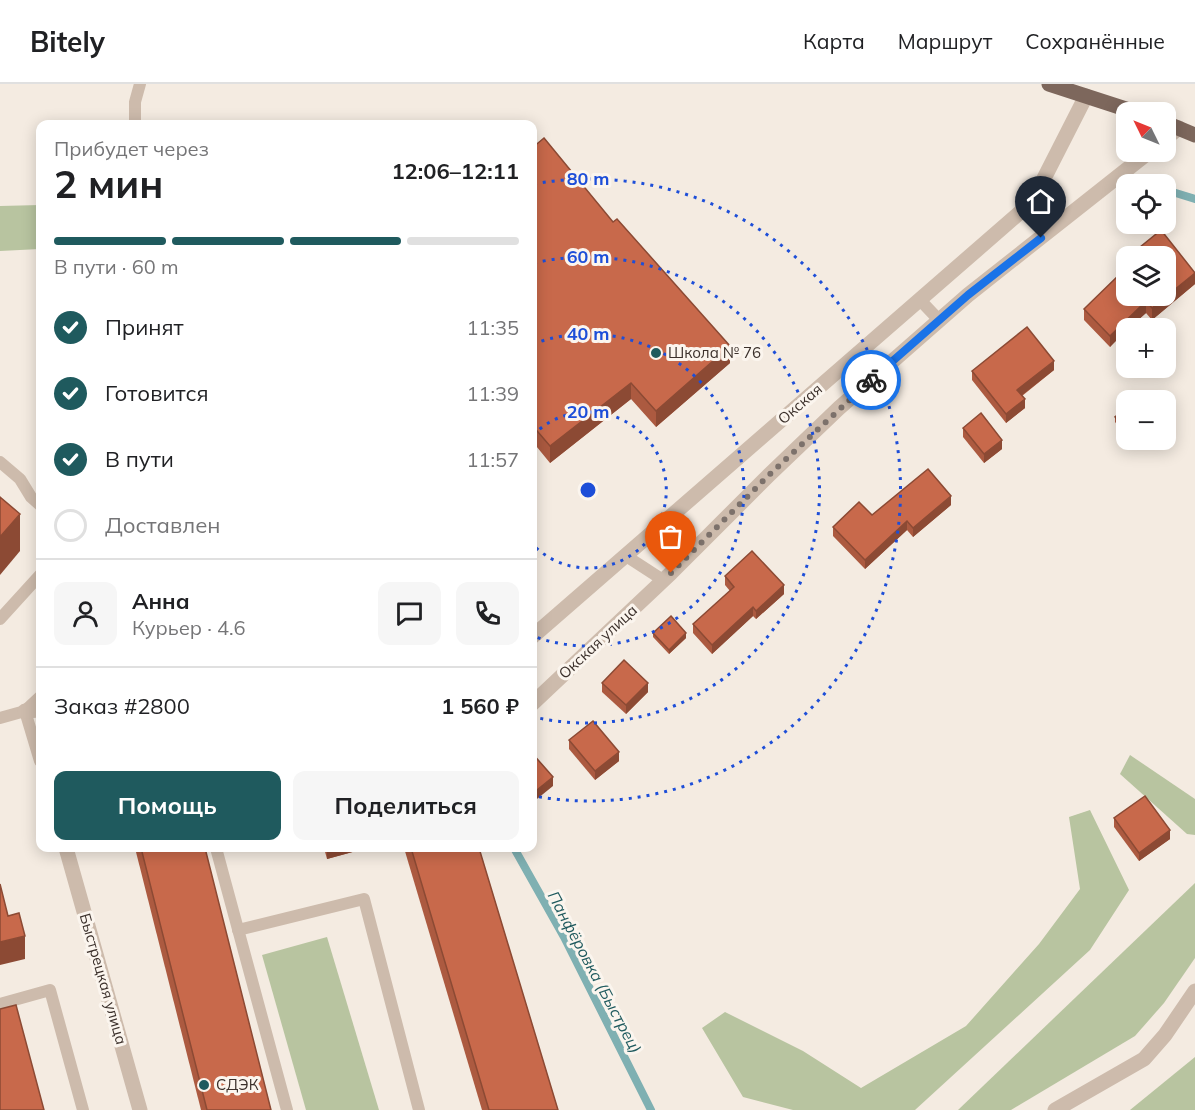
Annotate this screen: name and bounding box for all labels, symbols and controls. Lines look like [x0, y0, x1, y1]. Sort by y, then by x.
text: Bitely [30, 24, 105, 59]
text: Карта [803, 28, 865, 54]
text: Маршрут [898, 28, 992, 54]
text: Сохранённые [1025, 28, 1165, 54]
north arrow [1116, 102, 1176, 162]
map controls [1116, 102, 1176, 450]
text: Прибудет через [54, 136, 209, 161]
text: 12:06–12:11 [391, 157, 519, 185]
text: 2 мин [54, 159, 163, 208]
text: 80 m [567, 167, 609, 190]
button: locate [1116, 174, 1176, 234]
pin [1015, 176, 1066, 238]
icon: home [1024, 185, 1057, 218]
text: 60 m [567, 245, 609, 268]
button: layers [1116, 246, 1176, 306]
text: В пути · 60 m [54, 254, 178, 279]
icon: check [54, 311, 87, 344]
text: Принят [105, 313, 184, 341]
text: 11:35 [466, 315, 519, 340]
button: + [1116, 318, 1176, 378]
text: 40 m [567, 322, 609, 345]
place label: Школа № 76 [668, 343, 761, 362]
marker: Школа № 76 [649, 346, 663, 360]
courier [841, 350, 901, 410]
icon: bike [855, 364, 888, 397]
icon: check [54, 377, 87, 410]
text: Готовится [105, 379, 209, 407]
street label: Окская [774, 379, 826, 428]
text: 11:39 [466, 381, 519, 406]
button: − [1116, 390, 1176, 450]
text: 20 m [567, 400, 609, 423]
icon: check [54, 443, 87, 476]
text: В пути [105, 445, 174, 473]
text: 11:57 [466, 447, 519, 472]
centre of rings [578, 480, 598, 500]
text: Доставлен [105, 511, 221, 539]
pin [645, 511, 696, 573]
icon: bag [654, 520, 687, 553]
button: person [54, 582, 117, 645]
button: chat [378, 582, 441, 645]
button: phone [456, 582, 519, 645]
text: Анна [132, 587, 190, 615]
street label: Окская улица [554, 600, 641, 683]
text: Курьер · 4.6 [132, 615, 246, 640]
text: Заказ #2800 [54, 692, 190, 720]
text: 1 560 ₽ [441, 692, 519, 720]
button: Помощь [54, 771, 281, 840]
button: Поделиться [293, 771, 519, 840]
water label: Панфёровка (Быстрец) [544, 888, 646, 1056]
street label: Быстрецкая улица [76, 911, 131, 1047]
place label: СДЭК [216, 1075, 259, 1094]
marker: СДЭК [197, 1078, 211, 1092]

